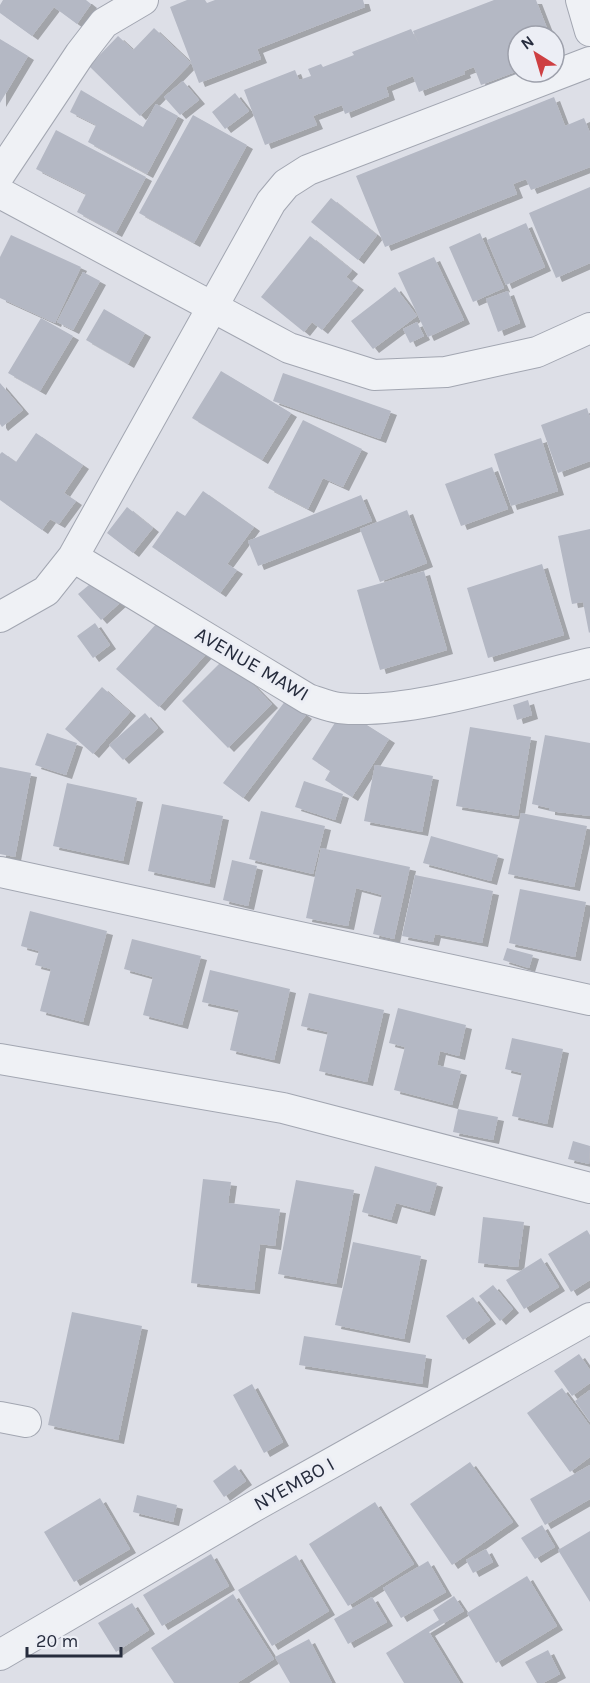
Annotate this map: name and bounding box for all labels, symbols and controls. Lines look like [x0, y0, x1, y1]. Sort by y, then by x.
north arrow [506, 24, 566, 84]
text: N [517, 31, 538, 53]
street label: AVENUE MAWI [191, 622, 313, 706]
street label: NYEMBO I [250, 1452, 338, 1516]
scale bar [27, 1620, 122, 1658]
text: 20 m [36, 1630, 78, 1652]

